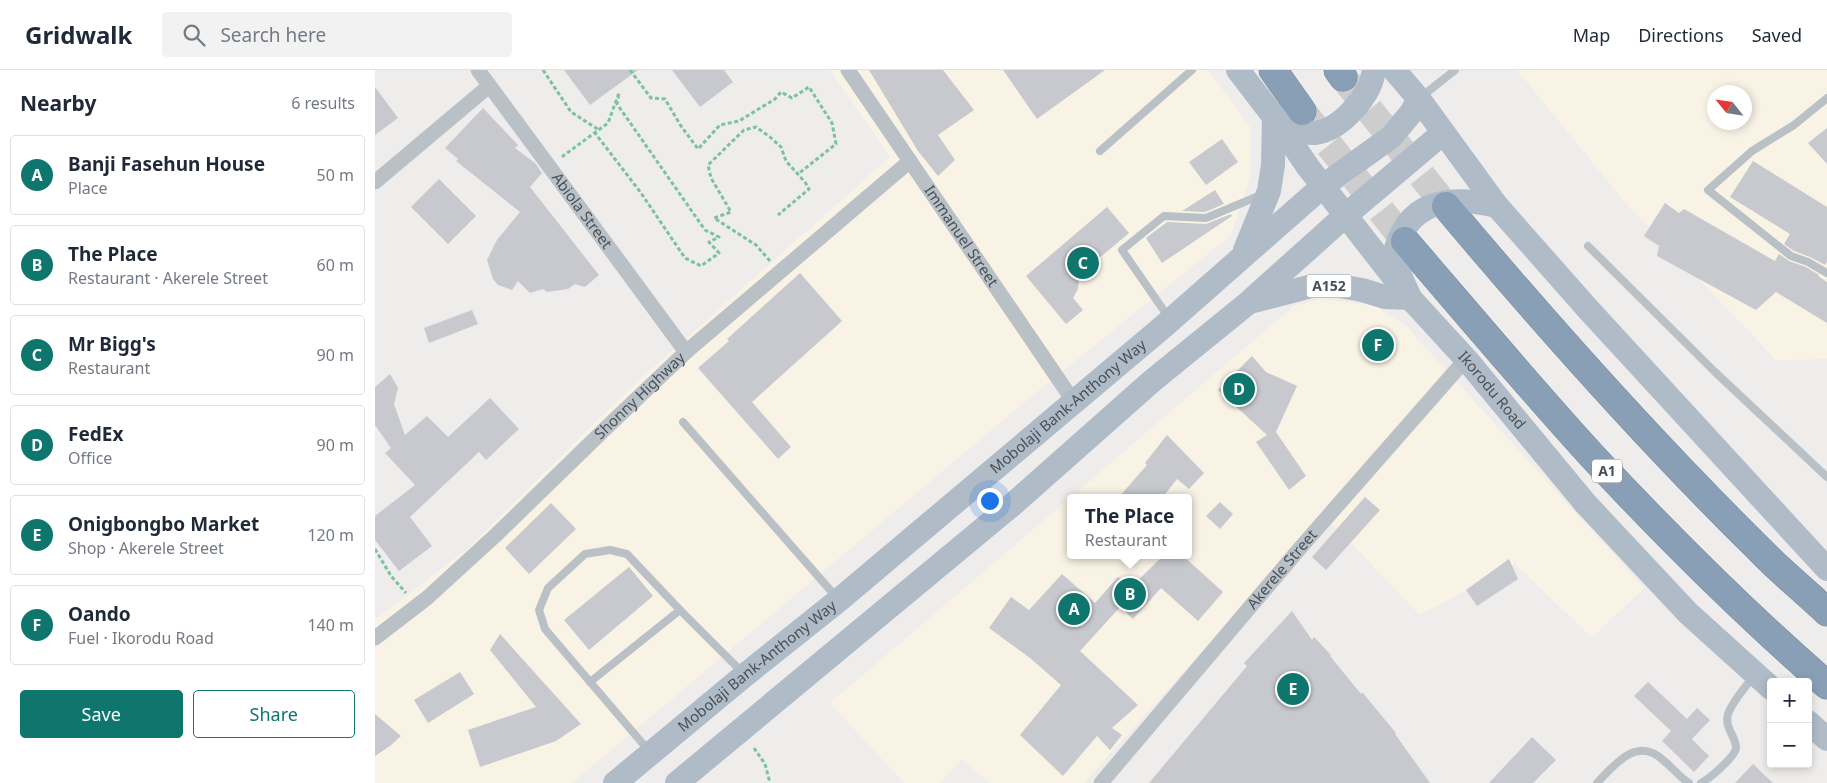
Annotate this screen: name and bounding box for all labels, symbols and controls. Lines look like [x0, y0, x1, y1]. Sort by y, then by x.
search box [162, 12, 512, 57]
text: Gridwalk [25, 18, 132, 51]
icon: search [180, 21, 208, 49]
text: Search here [220, 22, 326, 48]
text: Map [1573, 23, 1610, 47]
text: Directions [1638, 23, 1724, 47]
text: Saved [1752, 23, 1802, 47]
north arrow [1707, 85, 1752, 130]
text: Nearby [20, 89, 96, 117]
text: 6 results [291, 92, 355, 114]
text: Banji Fasehun House [68, 151, 265, 177]
text: A [31, 164, 43, 186]
text: 50 m [317, 164, 354, 186]
street label: Abiola Street [548, 168, 618, 253]
text: Place [68, 177, 108, 199]
street label: Immanuel Street [920, 181, 1004, 291]
text: The Place [68, 241, 158, 267]
pin: C [1067, 244, 1099, 282]
text: B [32, 254, 42, 276]
text: 60 m [317, 254, 354, 276]
text: Restaurant · Akerele Street [68, 267, 268, 289]
road number: A152 [1307, 275, 1351, 298]
pin: F [1362, 326, 1394, 364]
text: Mr Bigg's [68, 331, 156, 357]
street label: Mobolaji Bank-Anthony Way [985, 334, 1150, 478]
text: C [32, 344, 42, 366]
text: 90 m [317, 344, 354, 366]
street label: Ikorodu Road [1454, 346, 1531, 433]
street label: Shonny Highway [589, 347, 689, 443]
text: Restaurant [68, 357, 150, 379]
pin: D [1223, 370, 1255, 408]
text: FedEx [68, 421, 123, 447]
text: D [31, 434, 43, 456]
text: 90 m [317, 434, 354, 456]
text: Office [68, 447, 112, 469]
road number: A1 [1592, 460, 1622, 482]
your location [977, 488, 1003, 514]
popup [1067, 494, 1192, 559]
text: The Place [1085, 503, 1174, 529]
text: Onigbongbo Market [68, 511, 259, 537]
text: E [33, 524, 41, 546]
text: 120 m [307, 524, 354, 546]
street label: Akerele Street [1242, 524, 1321, 613]
text: Restaurant [1085, 529, 1167, 551]
text: Shop · Akerele Street [68, 537, 224, 559]
pin: B [1114, 575, 1146, 613]
pin: A [1058, 590, 1090, 628]
street label: Mobolaji Bank-Anthony Way [673, 595, 840, 736]
text: Oando [68, 601, 131, 627]
text: F [33, 614, 41, 636]
text: 140 m [307, 614, 354, 636]
text: Fuel · Ikorodu Road [68, 627, 214, 649]
pin: E [1277, 670, 1309, 708]
map controls [1767, 678, 1812, 768]
button: + [1767, 678, 1812, 723]
button: Save [20, 690, 183, 738]
button: Share [193, 690, 355, 738]
button: − [1767, 723, 1812, 768]

